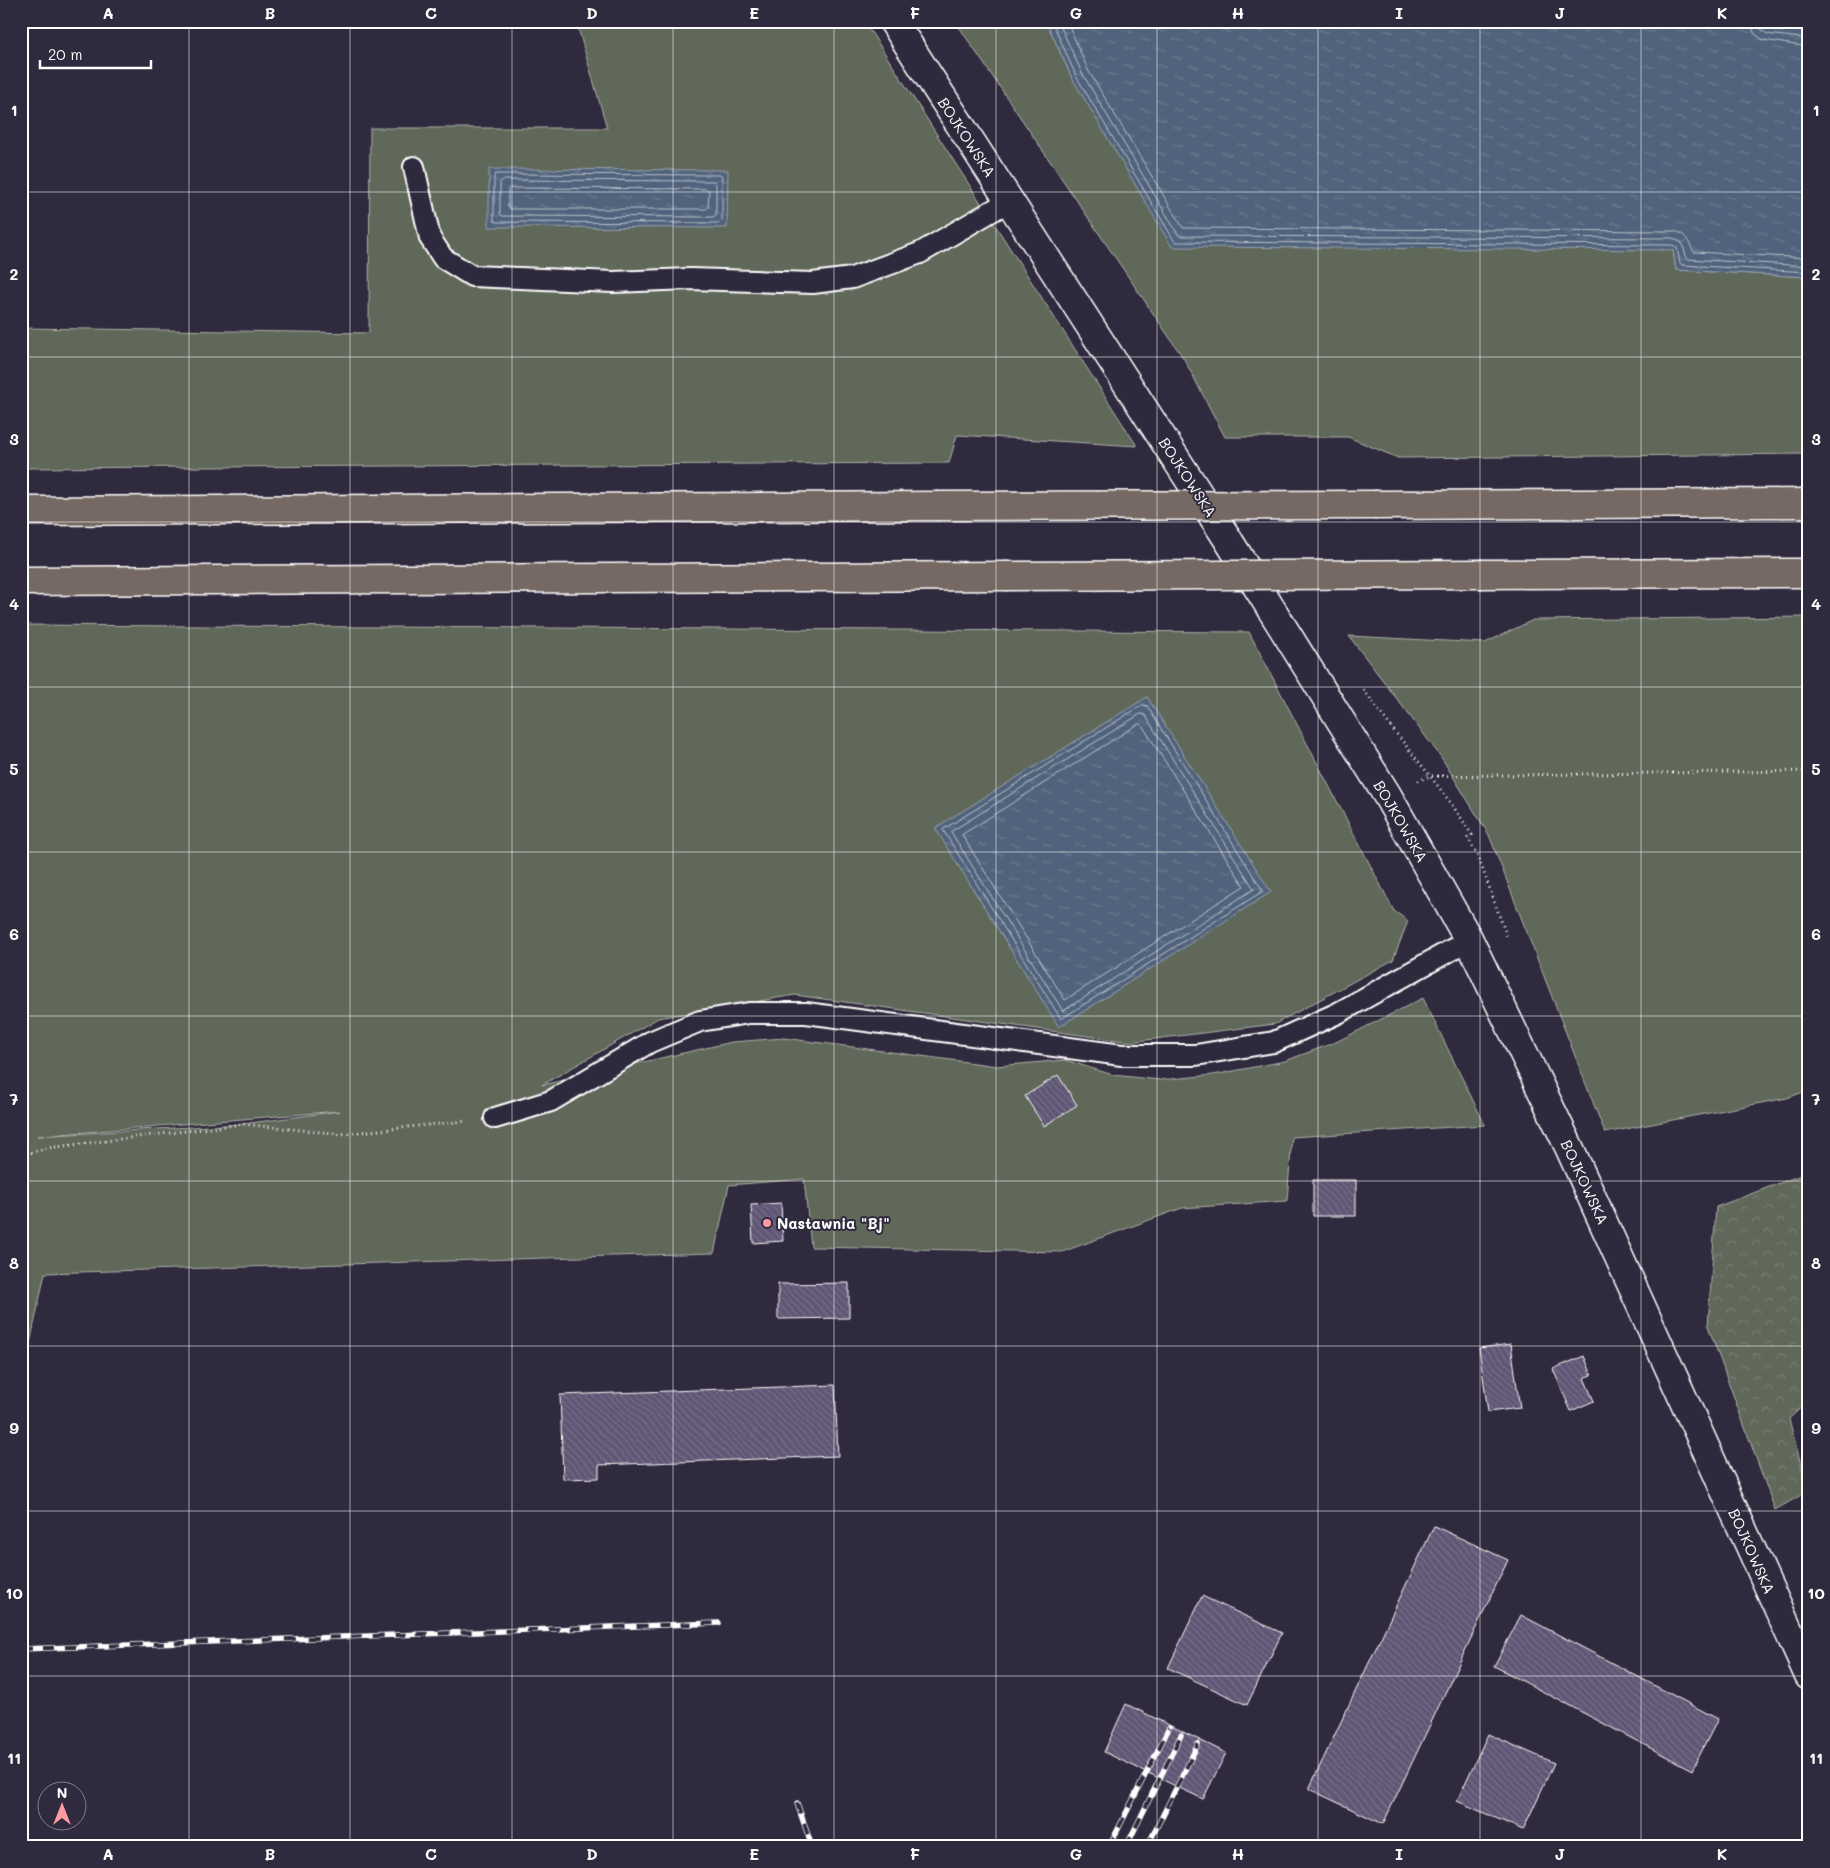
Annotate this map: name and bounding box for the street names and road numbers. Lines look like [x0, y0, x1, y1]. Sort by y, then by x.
street label: BOJKOWSKA [934, 93, 1000, 181]
street label: BOJKOWSKA [1155, 433, 1221, 521]
street label: BOJKOWSKA [1369, 776, 1433, 866]
street label: BOJKOWSKA [1557, 1136, 1613, 1228]
street label: BOJKOWSKA [1724, 1505, 1780, 1597]

